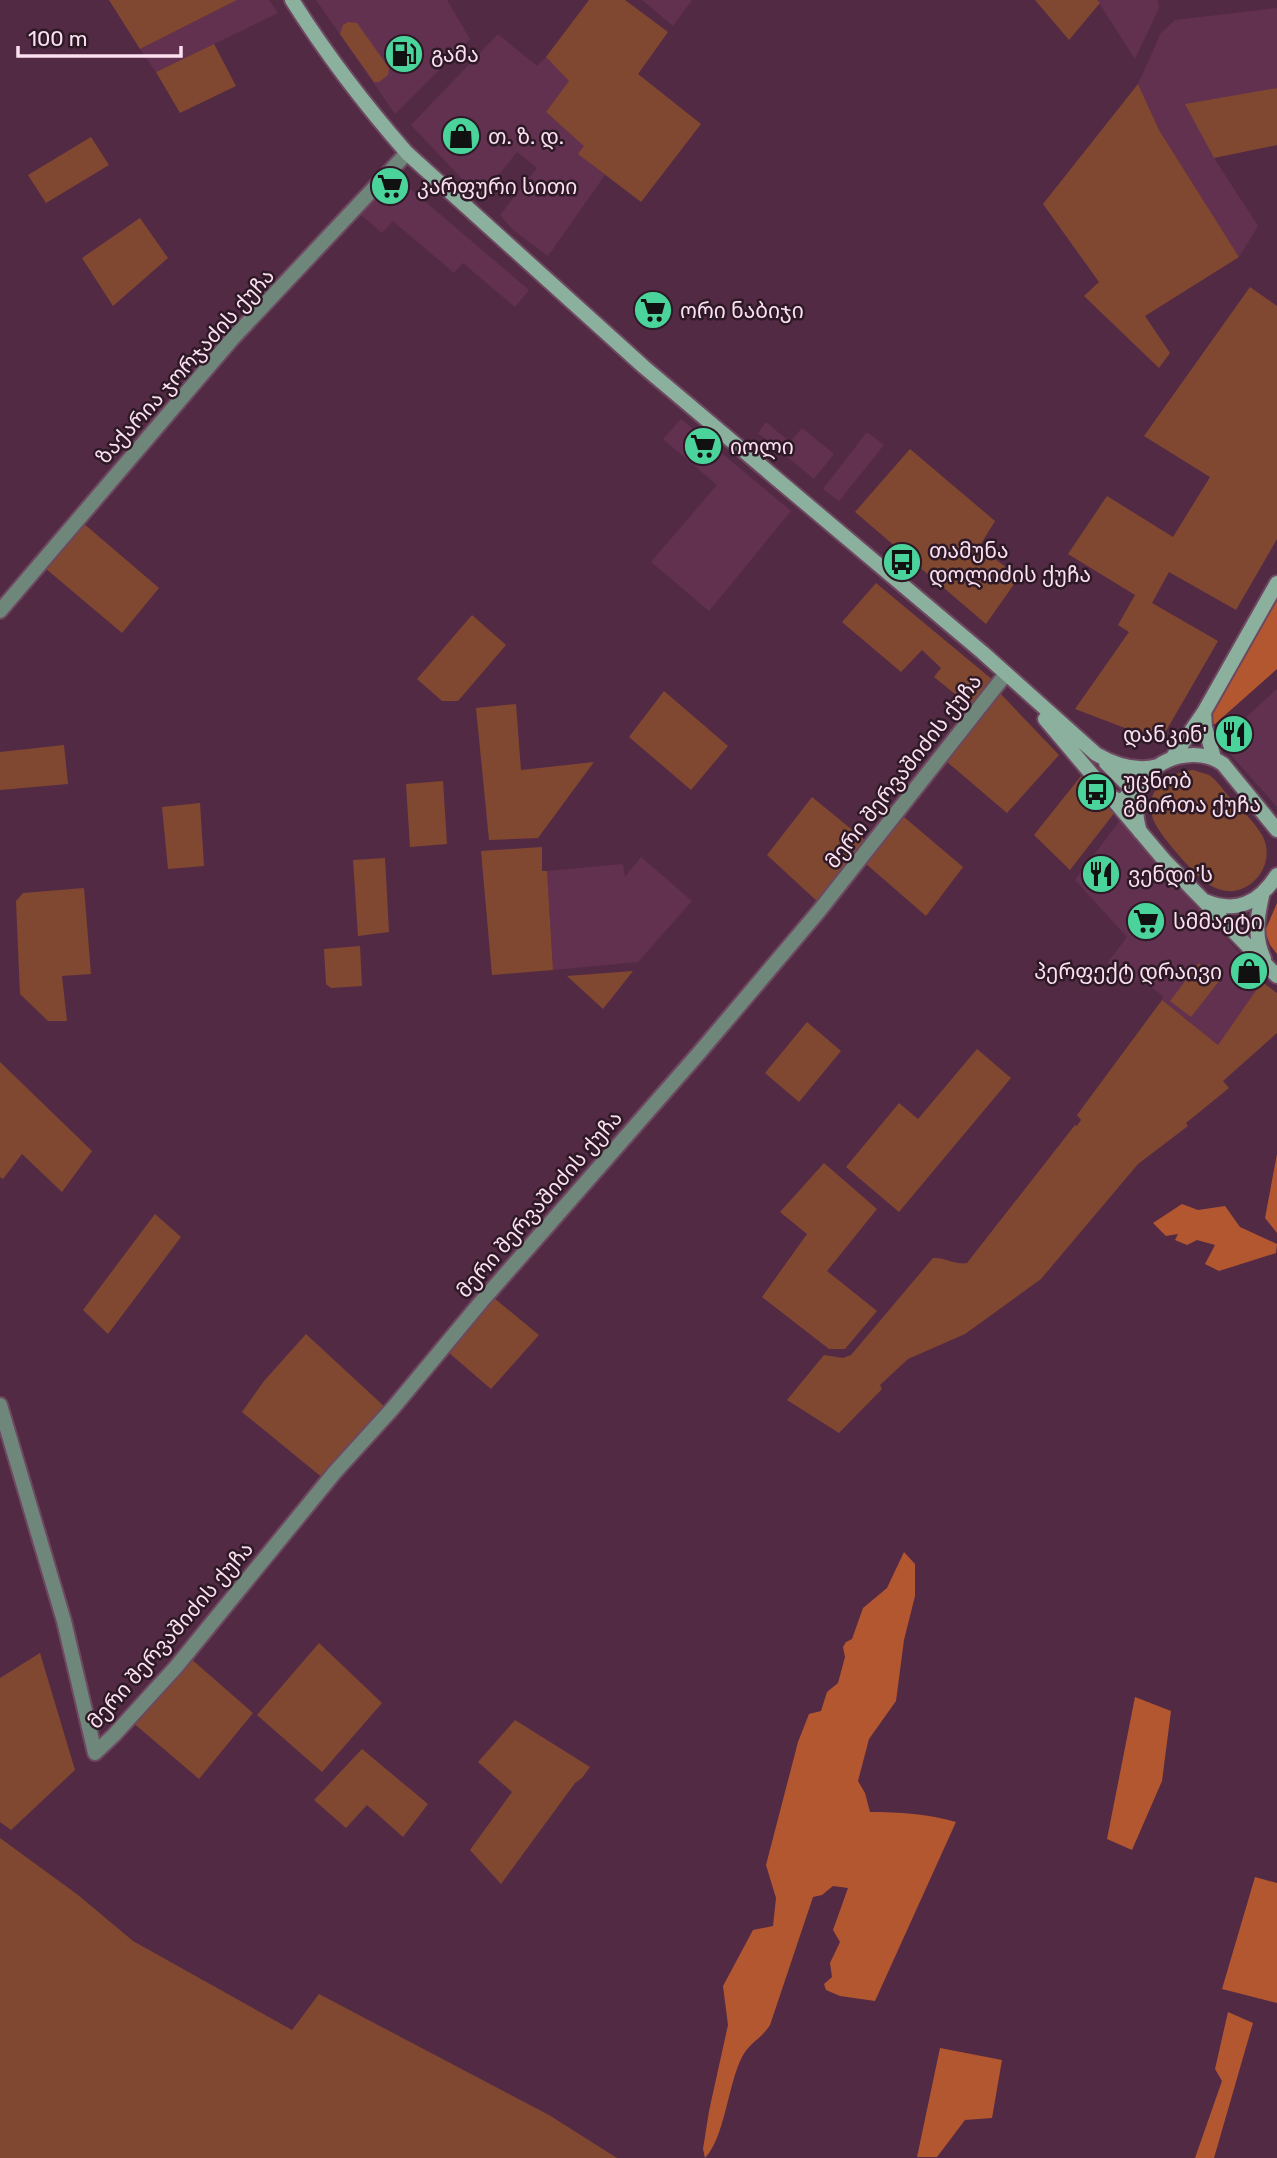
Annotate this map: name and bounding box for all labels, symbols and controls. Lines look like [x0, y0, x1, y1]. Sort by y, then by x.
scale bar [18, 14, 180, 58]
text: 100 m [28, 26, 87, 51]
fuel station icon: გამა [383, 33, 425, 75]
place label: გამა [431, 42, 479, 67]
shop icon: თ. ზ. დ. [440, 115, 482, 157]
place label: თ. ზ. დ. [488, 124, 564, 150]
supermarket icon: კარფური სითი [369, 165, 411, 207]
place label: კარფური სითი [417, 174, 577, 199]
street label: ზაქარია ჯორჯაძის ქუჩა [91, 263, 279, 469]
supermarket icon: ორი ნაბიჯი [632, 289, 674, 331]
place label: ორი ნაბიჯი [680, 298, 804, 323]
supermarket icon: იოლი [682, 425, 724, 467]
place label: იოლი [730, 434, 794, 460]
place label: თამუნა დოლიძის ქუჩა [929, 538, 1091, 588]
bus stop icon: თამუნა დოლიძის ქუჩა [881, 541, 923, 583]
street label: მერი შერვაშიძის ქუჩა [819, 669, 987, 873]
restaurant icon: დანკინ' [1213, 713, 1255, 755]
place label: დანკინ' [1123, 722, 1207, 748]
place label: უცნობ გმირთა ქუჩა [1123, 768, 1261, 817]
bus stop icon: უცნობ გმირთა ქუჩა [1075, 771, 1117, 813]
restaurant icon: ვენდი'ს [1080, 853, 1122, 895]
place label: ვენდი'ს [1128, 862, 1213, 888]
supermarket icon: სმმაეტი [1125, 900, 1167, 942]
place label: სმმაეტი [1173, 909, 1263, 934]
shop icon: პერფექტ დრაივი [1228, 950, 1270, 992]
place label: პერფექტ დრაივი [1034, 959, 1222, 985]
street label: მერი შერვაშიძის ქუჩა [451, 1105, 627, 1303]
street label: მერი შერვაშიძის ქუჩა [82, 1536, 258, 1734]

